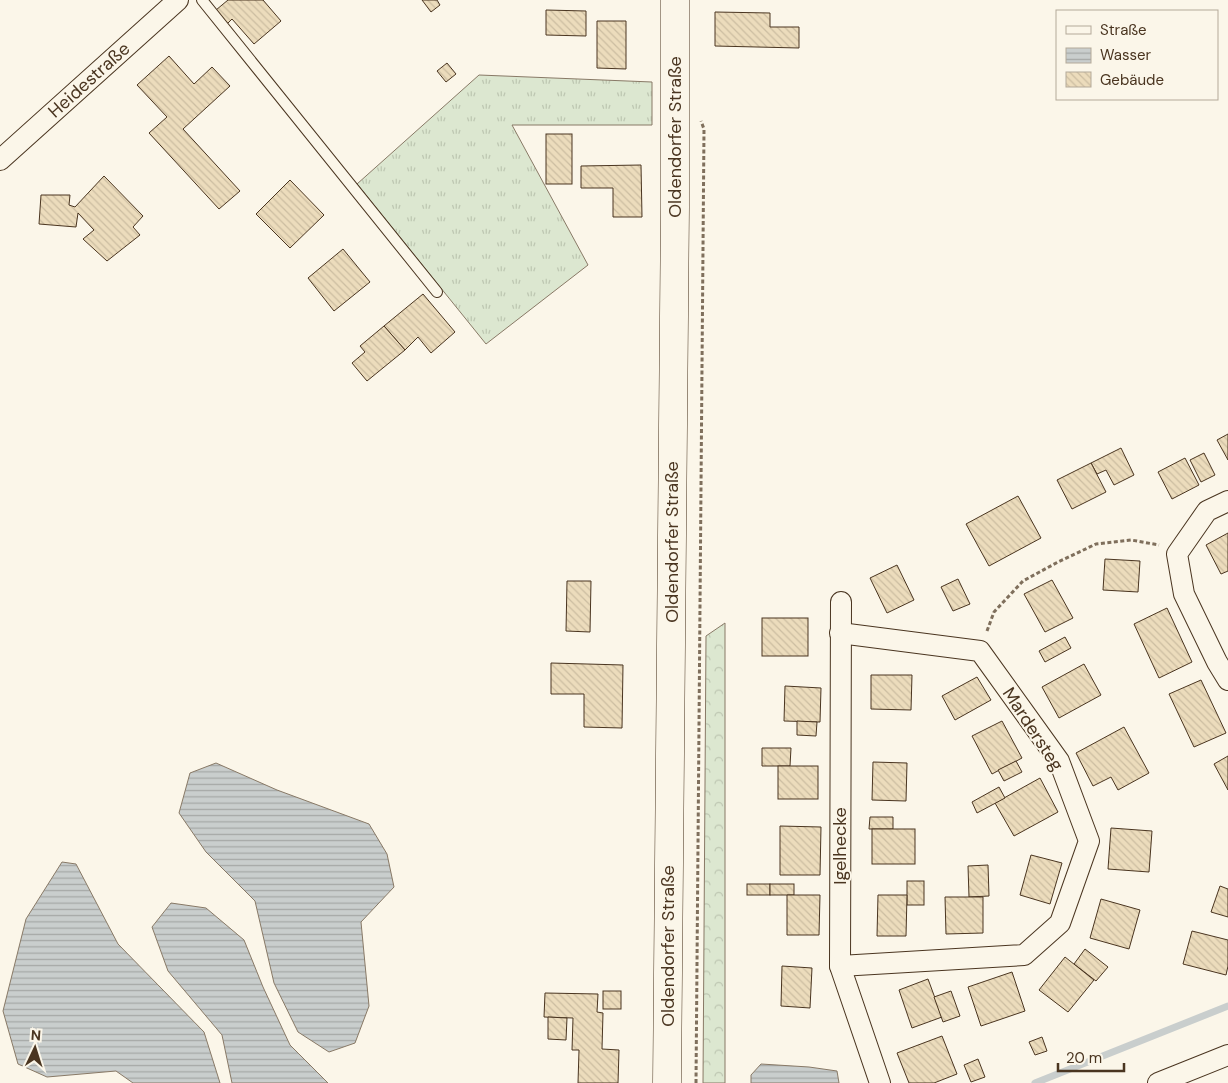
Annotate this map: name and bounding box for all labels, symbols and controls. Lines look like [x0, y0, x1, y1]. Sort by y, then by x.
legend [1056, 10, 1218, 100]
text: Straße [1100, 20, 1147, 40]
street label: Heidestraße [43, 37, 135, 123]
text: Wasser [1100, 45, 1152, 65]
street label: Oldendorfer Straße [663, 56, 687, 218]
text: Gebäude [1100, 70, 1164, 90]
street label: Oldendorfer Straße [660, 461, 684, 623]
street label: Mardersteg [997, 683, 1069, 775]
street label: Igelhecke [828, 807, 852, 885]
street label: Oldendorfer Straße [656, 865, 680, 1027]
north arrow [10, 1023, 60, 1073]
text: N [30, 1026, 42, 1044]
scale bar [1058, 1040, 1124, 1072]
text: 20 m [1066, 1048, 1102, 1068]

